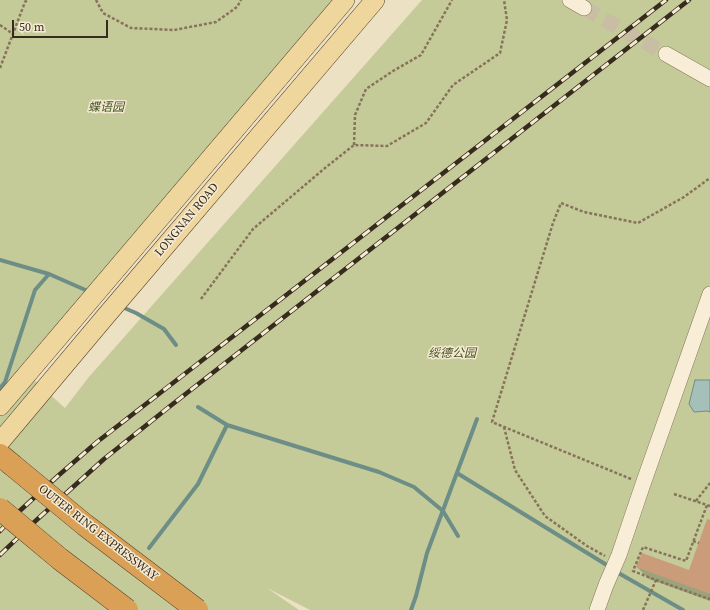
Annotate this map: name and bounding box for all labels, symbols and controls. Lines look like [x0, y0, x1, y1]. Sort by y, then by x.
scale bar [14, 12, 110, 38]
text: 50 m [19, 19, 45, 35]
park label: 蝶语园 [88, 101, 124, 115]
street label: LONGNAN ROAD [152, 180, 222, 260]
park label: 绥德公园 [428, 347, 476, 361]
street label: OUTER RING EXPRESSWAY [36, 482, 160, 584]

